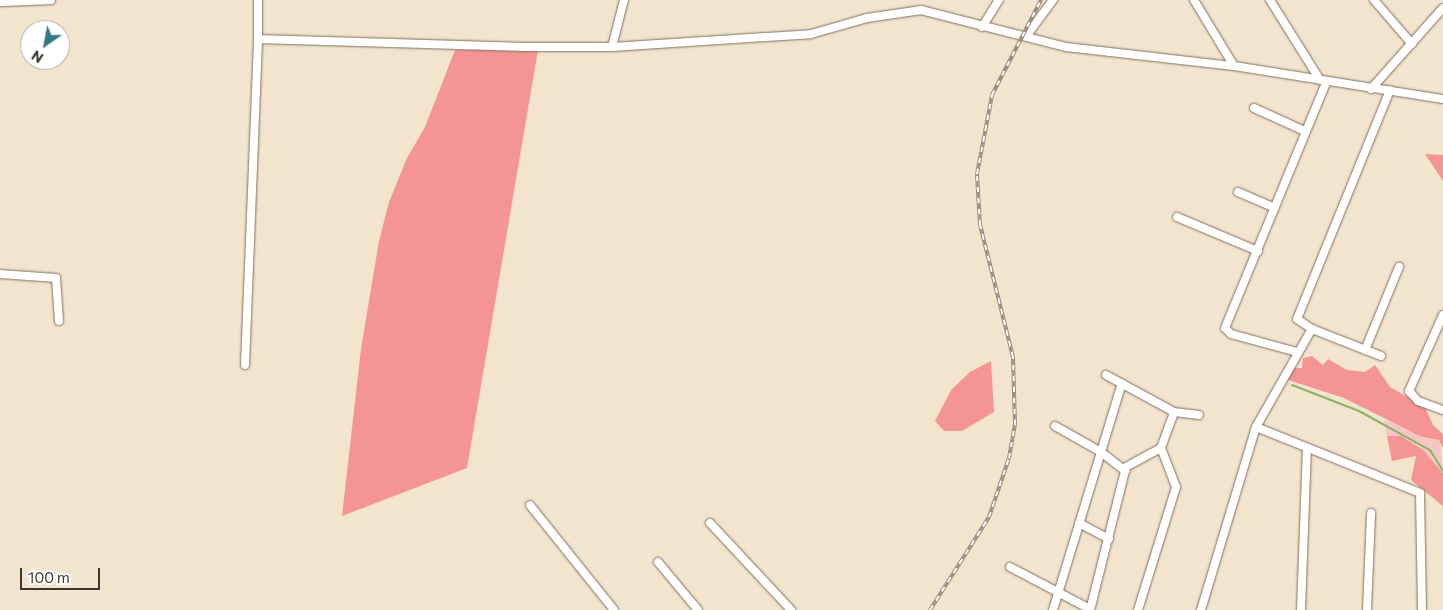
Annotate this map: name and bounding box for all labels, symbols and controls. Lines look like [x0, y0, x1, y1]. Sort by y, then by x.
north arrow [20, 20, 70, 70]
text: N [28, 47, 46, 67]
scale bar [22, 558, 102, 590]
text: 100 m [28, 568, 70, 586]

